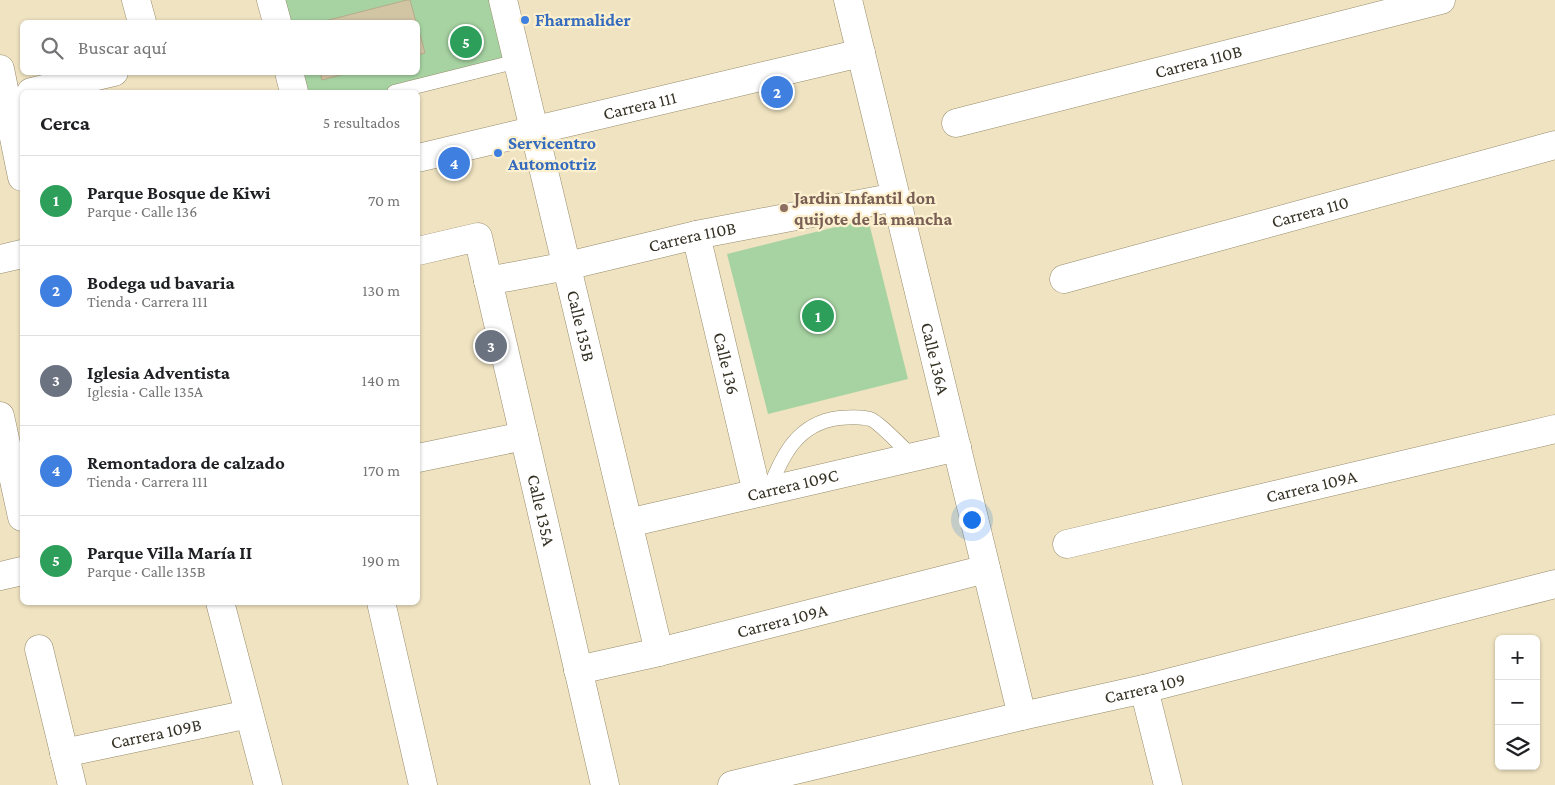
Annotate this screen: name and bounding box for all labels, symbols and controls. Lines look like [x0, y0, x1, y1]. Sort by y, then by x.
place label: Fharmalider [535, 10, 631, 30]
marker: Fharmalider [519, 14, 531, 26]
search box [20, 20, 420, 75]
pin: 5 [450, 23, 482, 61]
icon: search [38, 34, 66, 62]
text: Buscar aquí [78, 37, 167, 58]
street label: Carrera 110B [1153, 41, 1244, 82]
pin: 2 [761, 73, 793, 111]
street label: Carrera 111 [601, 87, 679, 124]
text: Cerca [40, 111, 90, 135]
text: 5 resultados [323, 114, 400, 131]
place label: Servicentro Automotriz [507, 133, 596, 174]
pin: 4 [438, 144, 470, 182]
marker: Servicentro Automotriz [492, 147, 504, 159]
text: Parque Bosque de Kiwi [87, 182, 271, 203]
place label: Jardin Infantil don quijote de la mancha [792, 188, 952, 230]
text: 1 [53, 192, 59, 209]
text: 70 m [368, 192, 400, 209]
street label: Carrera 110 [1269, 192, 1351, 232]
marker: Jardin Infantil don quijote de la mancha [778, 202, 790, 214]
text: Parque · Calle 136 [87, 203, 197, 220]
street label: Carrera 110B [646, 218, 738, 256]
text: Bodega ud bavaria [87, 272, 235, 293]
text: 2 [52, 282, 60, 299]
text: 130 m [362, 282, 400, 299]
street label: Calle 135B [563, 288, 599, 364]
text: Tienda · Carrera 111 [87, 293, 208, 310]
pin: 1 [802, 297, 834, 335]
street label: Calle 136A [917, 321, 954, 397]
pin: 3 [475, 327, 507, 365]
street label: Calle 136 [709, 330, 743, 397]
text: Iglesia Adventista [87, 362, 230, 383]
text: 3 [52, 372, 60, 389]
text: 140 m [362, 372, 400, 389]
text: Iglesia · Calle 135A [87, 383, 203, 400]
text: Remontadora de calzado [87, 452, 285, 473]
text: 4 [52, 462, 60, 479]
text: 170 m [363, 462, 400, 479]
street label: Carrera 109C [745, 465, 841, 505]
street label: Carrera 109A [1264, 466, 1359, 507]
text: Tienda · Carrera 111 [87, 473, 208, 490]
street label: Calle 135A [523, 473, 559, 549]
your location [959, 507, 985, 533]
text: Parque Villa María II [87, 542, 252, 563]
text: 5 [52, 552, 60, 569]
text: 190 m [362, 552, 400, 569]
text: Parque · Calle 135B [87, 563, 206, 580]
street label: Carrera 109A [735, 600, 830, 642]
map controls [1495, 635, 1540, 770]
button: + [1495, 635, 1540, 680]
street label: Carrera 109 [1103, 669, 1187, 707]
button: − [1495, 680, 1540, 725]
street label: Carrera 109B [109, 714, 203, 753]
button: layers [1495, 725, 1540, 770]

